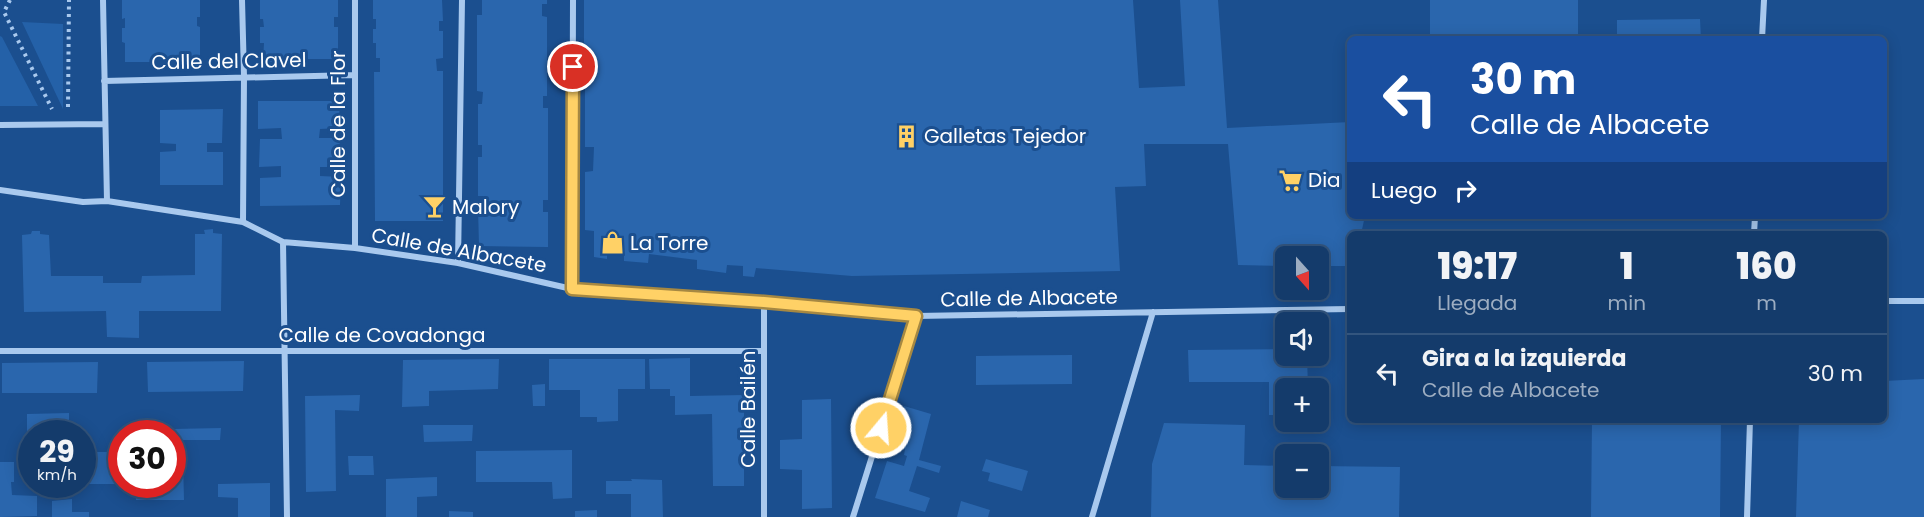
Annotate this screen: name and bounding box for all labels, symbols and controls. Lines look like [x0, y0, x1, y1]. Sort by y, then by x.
pin [547, 41, 598, 92]
street label: Calle del Clavel [151, 46, 307, 76]
icon: arrive [556, 50, 589, 83]
text: 30 m [1470, 50, 1576, 109]
street label: Calle de la Flor [324, 51, 352, 197]
icon: left [1371, 60, 1449, 138]
text: Calle de Albacete [1470, 106, 1710, 143]
place label: Galletas Tejedor [924, 122, 1086, 150]
building icon: Galletas Tejedor [893, 123, 919, 149]
place label: Dia [1308, 166, 1341, 194]
supermarket icon: Dia [1277, 167, 1303, 193]
icon: right [1449, 174, 1482, 207]
text: Luego [1371, 175, 1437, 206]
place label: Malory [452, 193, 519, 221]
bar icon: Malory [421, 194, 447, 220]
street label: Calle de Albacete [369, 221, 549, 279]
place label: La Torre [630, 229, 708, 257]
shop icon: La Torre [599, 230, 625, 256]
text: 19:17 [1438, 241, 1517, 292]
text: 1 [1620, 241, 1634, 292]
text: 160 [1736, 241, 1797, 292]
north arrow [1275, 246, 1329, 300]
map controls [1275, 246, 1329, 498]
street label: Calle de Albacete [940, 282, 1118, 314]
text: Llegada [1437, 289, 1517, 317]
text: min [1608, 289, 1646, 317]
text: m [1756, 289, 1777, 317]
button: sound [1275, 312, 1329, 366]
street label: Calle de Covadonga [279, 321, 485, 349]
text: Gira a la izquierda [1422, 343, 1626, 374]
street label: Calle Bailén [734, 350, 762, 468]
icon: left [1371, 357, 1404, 390]
text: 30 m [1808, 358, 1863, 389]
text: Calle de Albacete [1422, 376, 1599, 404]
button: + [1275, 378, 1329, 432]
position arrow [849, 396, 913, 460]
speed limit sign: 30 [108, 420, 186, 498]
text: 29 [39, 430, 75, 473]
button: − [1275, 444, 1329, 498]
text: km/h [37, 464, 77, 485]

